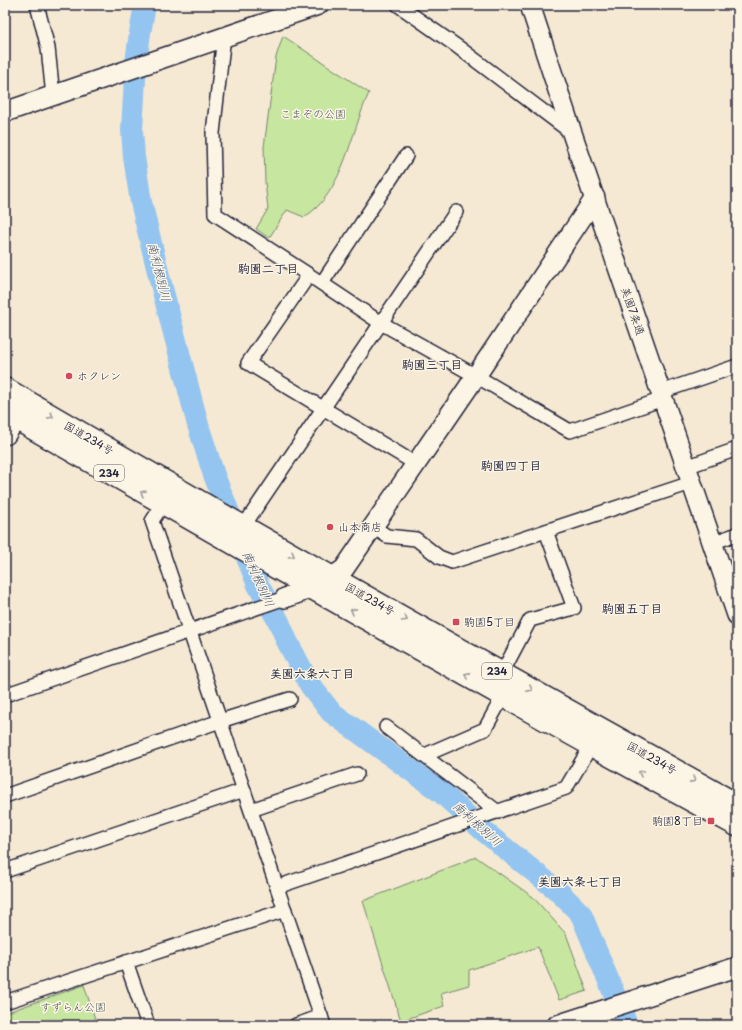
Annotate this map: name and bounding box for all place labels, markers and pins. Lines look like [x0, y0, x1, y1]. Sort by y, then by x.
place label: ホクレン [77, 367, 121, 384]
marker: ホクレン [64, 371, 74, 381]
place label: 山本商店 [338, 518, 382, 535]
marker: 山本商店 [325, 522, 335, 532]
place label: 駒園5丁目 [464, 613, 515, 630]
marker: 駒園5丁目 [451, 617, 461, 627]
place label: 駒園8丁目 [652, 812, 703, 829]
marker: 駒園8丁目 [706, 816, 716, 826]

